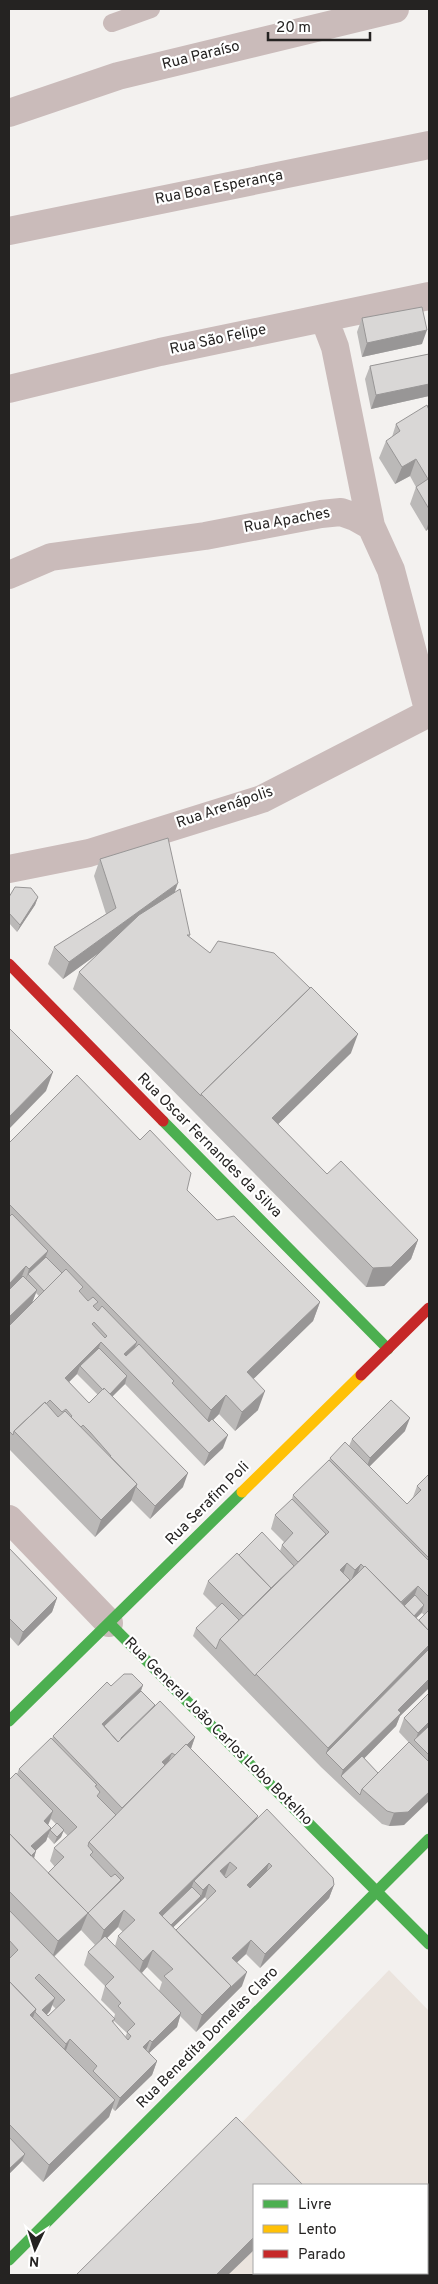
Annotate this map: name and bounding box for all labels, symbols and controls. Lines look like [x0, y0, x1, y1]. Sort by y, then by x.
scale bar [268, 10, 370, 42]
text: 20 m [276, 19, 311, 38]
street label: Rua Paraíso [160, 37, 242, 75]
street label: Rua Boa Esperança [153, 166, 285, 210]
street label: Rua São Felipe [168, 320, 268, 360]
street label: Rua Apaches [242, 504, 332, 538]
street label: Rua Arenápolis [174, 783, 276, 833]
street label: Rua Oscar Fernandes da Silva [133, 1070, 285, 1222]
street label: Rua Serafim Poli [162, 1458, 254, 1550]
street label: Rua General João Carlos Lobo Botelho [120, 1634, 316, 1830]
street label: Rua Benedita Dornelas Claro [133, 1963, 283, 2113]
legend [253, 2184, 428, 2274]
text: Livre [298, 2196, 332, 2215]
text: Lento [298, 2221, 337, 2240]
north arrow [10, 2224, 60, 2274]
text: Parado [298, 2246, 346, 2265]
text: N [29, 2252, 40, 2269]

